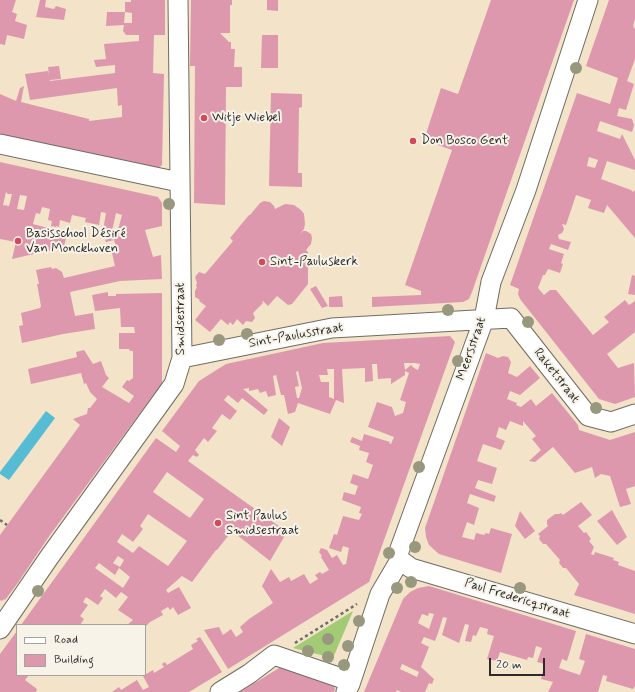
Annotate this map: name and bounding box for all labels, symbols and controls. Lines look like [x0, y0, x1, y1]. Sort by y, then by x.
place label: Witje Wiebel [212, 110, 281, 126]
marker: Witje Wiebel [199, 113, 209, 123]
place label: Don Bosco Gent [421, 133, 508, 149]
marker: Don Bosco Gent [408, 136, 418, 146]
place label: Basisschool Désiré Van Monckhoven [26, 226, 126, 257]
marker: Basisschool Désiré Van Monckhoven [13, 236, 23, 246]
place label: Sint-Pauluskerk [270, 254, 358, 270]
marker: Sint-Pauluskerk [257, 257, 267, 267]
street label: Smidsestraat [173, 283, 189, 355]
street label: Meersstraat [454, 315, 490, 383]
street label: Sint-Paulusstraat [248, 320, 344, 352]
street label: Raketstraat [530, 345, 582, 407]
place label: Sint Paulus Smidsestraat [226, 508, 299, 539]
marker: Sint Paulus Smidsestraat [213, 518, 223, 528]
street label: Paul Fredericqstraat [462, 576, 572, 622]
legend [16, 624, 146, 676]
text: Road [54, 632, 78, 648]
scale bar [491, 650, 547, 676]
text: Building [54, 652, 94, 668]
text: 20 m [496, 657, 522, 673]

